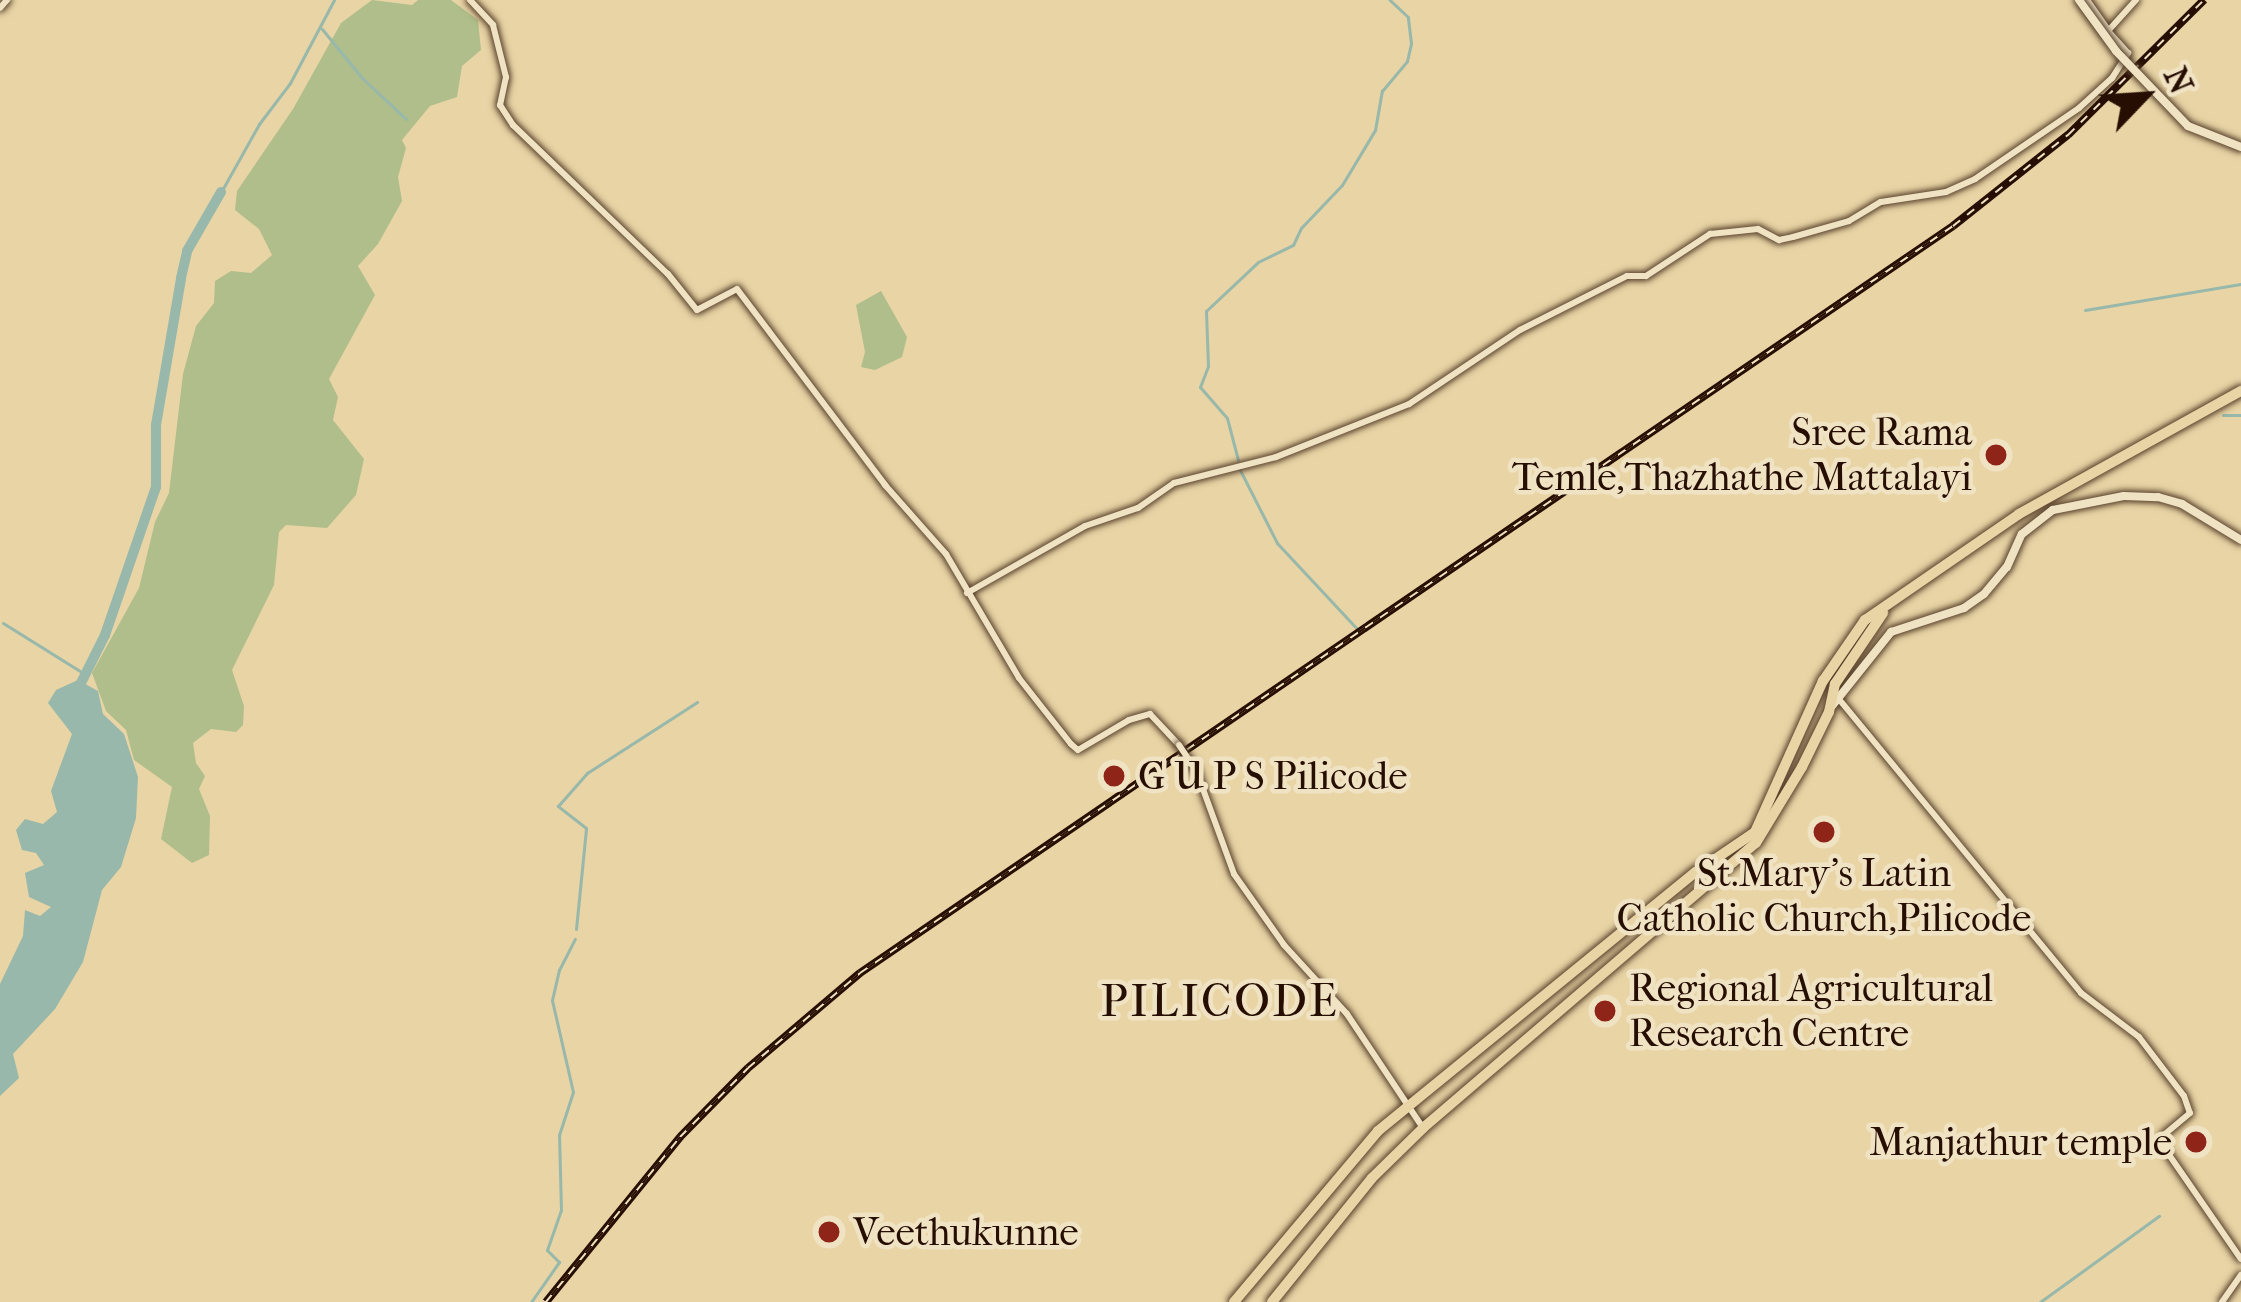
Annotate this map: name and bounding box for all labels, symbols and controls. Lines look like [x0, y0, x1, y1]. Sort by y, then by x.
north arrow [2085, 36, 2205, 156]
text: N [2155, 61, 2201, 100]
place label: Sree Rama Temle,Thazhathe Mattalayi [1512, 410, 1972, 501]
marker: Sree Rama Temle,Thazhathe Mattalayi [1983, 442, 2009, 468]
place label: G U P S Pilicode [1138, 753, 1408, 799]
marker: G U P S Pilicode [1101, 763, 1127, 789]
marker: St.Mary's Latin Catholic Church,Pilicode [1811, 819, 1837, 845]
place label: St.Mary's Latin Catholic Church,Pilicode [1617, 851, 2031, 942]
place label: Regional Agricultural Research Centre [1629, 966, 1993, 1057]
district label: PILICODE [1100, 975, 1340, 1029]
marker: Regional Agricultural Research Centre [1592, 998, 1618, 1024]
place label: Manjathur temple [1869, 1119, 2172, 1165]
marker: Manjathur temple [2183, 1129, 2209, 1155]
place label: Veethukunne [853, 1209, 1079, 1255]
marker: Veethukunne [816, 1219, 842, 1245]

